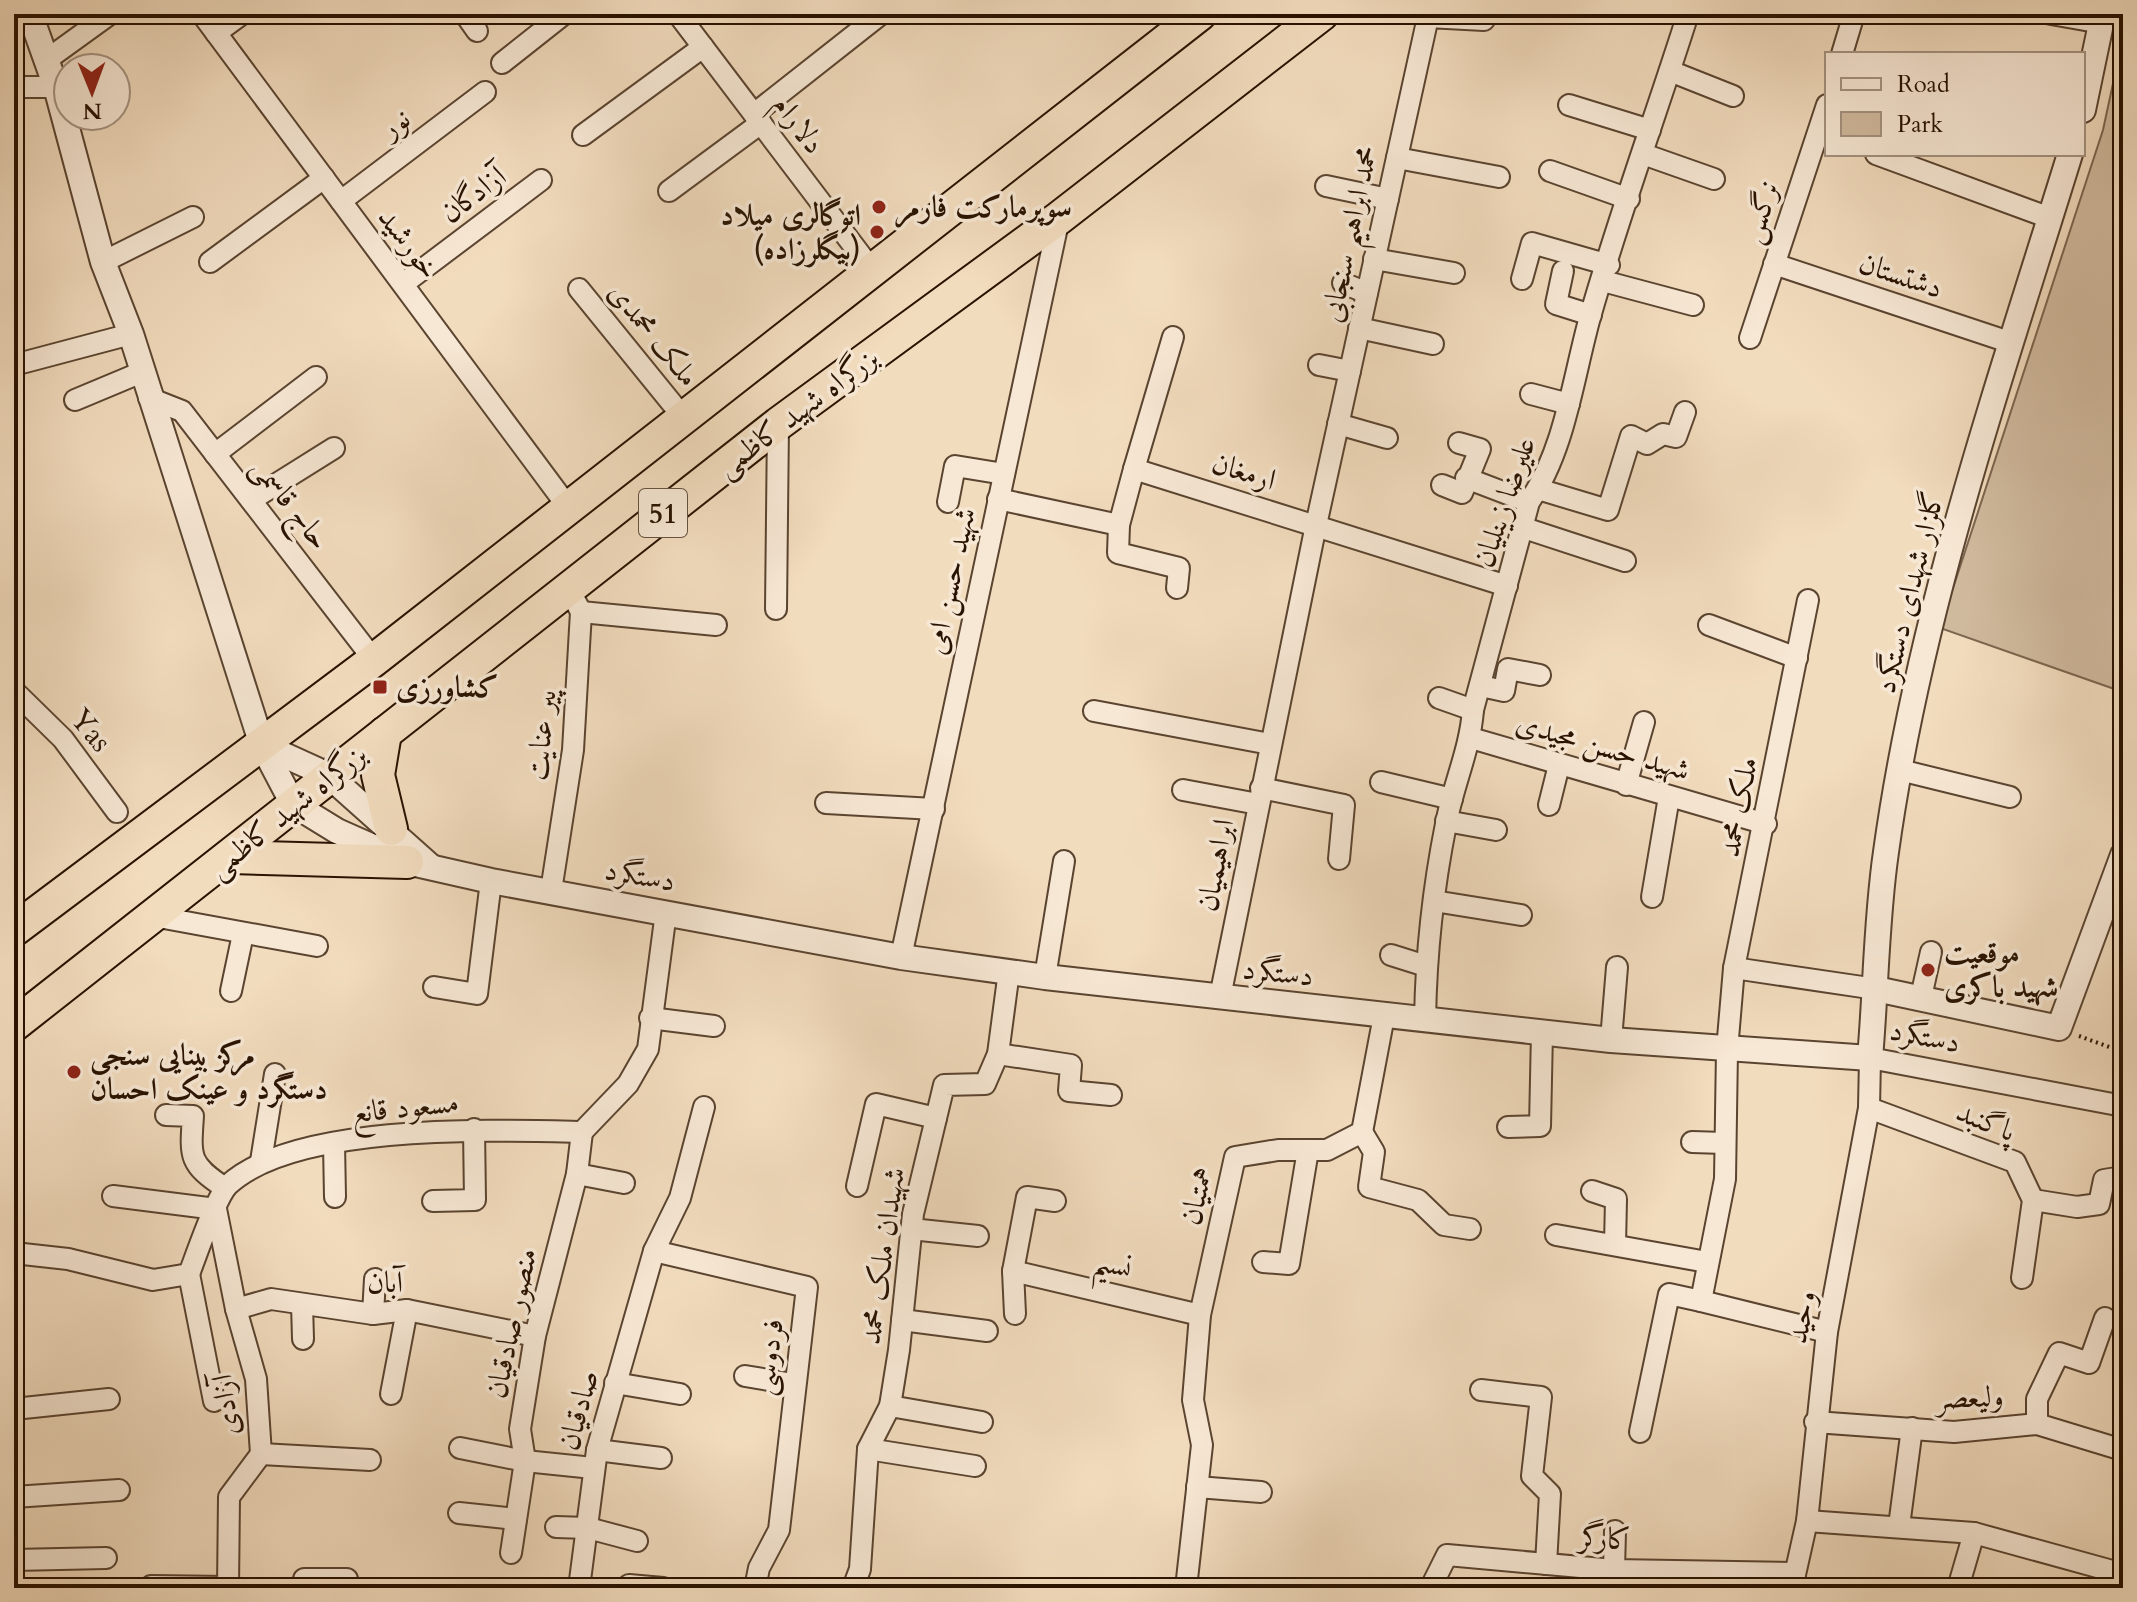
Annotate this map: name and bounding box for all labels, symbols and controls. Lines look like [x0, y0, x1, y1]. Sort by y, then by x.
north arrow [52, 52, 132, 132]
legend [1825, 52, 2085, 156]
text: Road [1897, 68, 1950, 101]
street label: دلارام [759, 86, 834, 166]
text: N [83, 96, 102, 126]
street label: نور [369, 99, 419, 150]
text: Park [1897, 108, 1943, 141]
street label: محمد ابراهیم سنجابی [1311, 142, 1396, 328]
street label: آزادگان [432, 154, 518, 233]
street label: نرگس [1731, 175, 1790, 249]
place label: سوپرمارکت فارمر [895, 187, 1072, 228]
place label: اتوگالری میلاد (بیگلرزاده) [720, 195, 861, 270]
marker: سوپرمارکت فارمر [870, 198, 888, 216]
street label: خورشید [368, 199, 449, 288]
marker: اتوگالری میلاد (بیگلرزاده) [868, 223, 886, 241]
street label: دشتستان [1853, 242, 1948, 309]
street label: ملک محمدی [599, 273, 709, 395]
street label: بزرگراه شهید کاظمی [708, 338, 887, 487]
street label: علیرضا زینلیان [1463, 431, 1546, 573]
street label: ارمغان [1207, 442, 1281, 501]
street label: حاج قاسمی [238, 448, 340, 561]
street label: گلزار شهدای دستگرد [1865, 487, 1954, 698]
road number: 51 [639, 489, 687, 537]
street label: شهید حسن امی [915, 504, 986, 658]
place label: کشاورزی [396, 667, 499, 708]
marker: کشاورزی [371, 678, 389, 696]
street label: پیر عنایت [516, 687, 567, 782]
street label: Yas [60, 700, 121, 761]
street label: شهید حسن مجیدی [1511, 702, 1695, 791]
street label: بزرگراه شهید کاظمی [199, 735, 375, 888]
street label: ملک محمد [1709, 754, 1768, 861]
street label: ابراهیمیان [1186, 815, 1245, 915]
street label: دستگرد [601, 849, 679, 902]
place label: موقعیت شهید باکری [1944, 933, 2058, 1008]
street label: دستگرد [1240, 948, 1315, 997]
marker: موقعیت شهید باکری [1919, 961, 1937, 979]
street label: دستگرد [1886, 1010, 1964, 1063]
place label: مرکز بینایی سنجی دستگرد و عینک احسان [90, 1035, 328, 1110]
marker: مرکز بینایی سنجی دستگرد و عینک احسان [65, 1063, 83, 1081]
street label: مسعود قانع [349, 1081, 461, 1139]
street label: پاگنبد [1950, 1091, 2023, 1152]
street label: همتیان [1170, 1163, 1223, 1229]
street label: شهیدان ملک محمد [850, 1165, 915, 1347]
street label: نسیم [1088, 1240, 1136, 1297]
street label: منصور صادقیان [476, 1244, 547, 1402]
street label: آبان [367, 1262, 407, 1303]
street label: وحید [1776, 1287, 1827, 1347]
street label: فردوسی [743, 1316, 794, 1398]
street label: صادقیان [548, 1365, 609, 1455]
street label: آزادی [201, 1369, 250, 1438]
street label: ولیعصر [1933, 1376, 2004, 1419]
street label: کارگر [1575, 1516, 1632, 1561]

